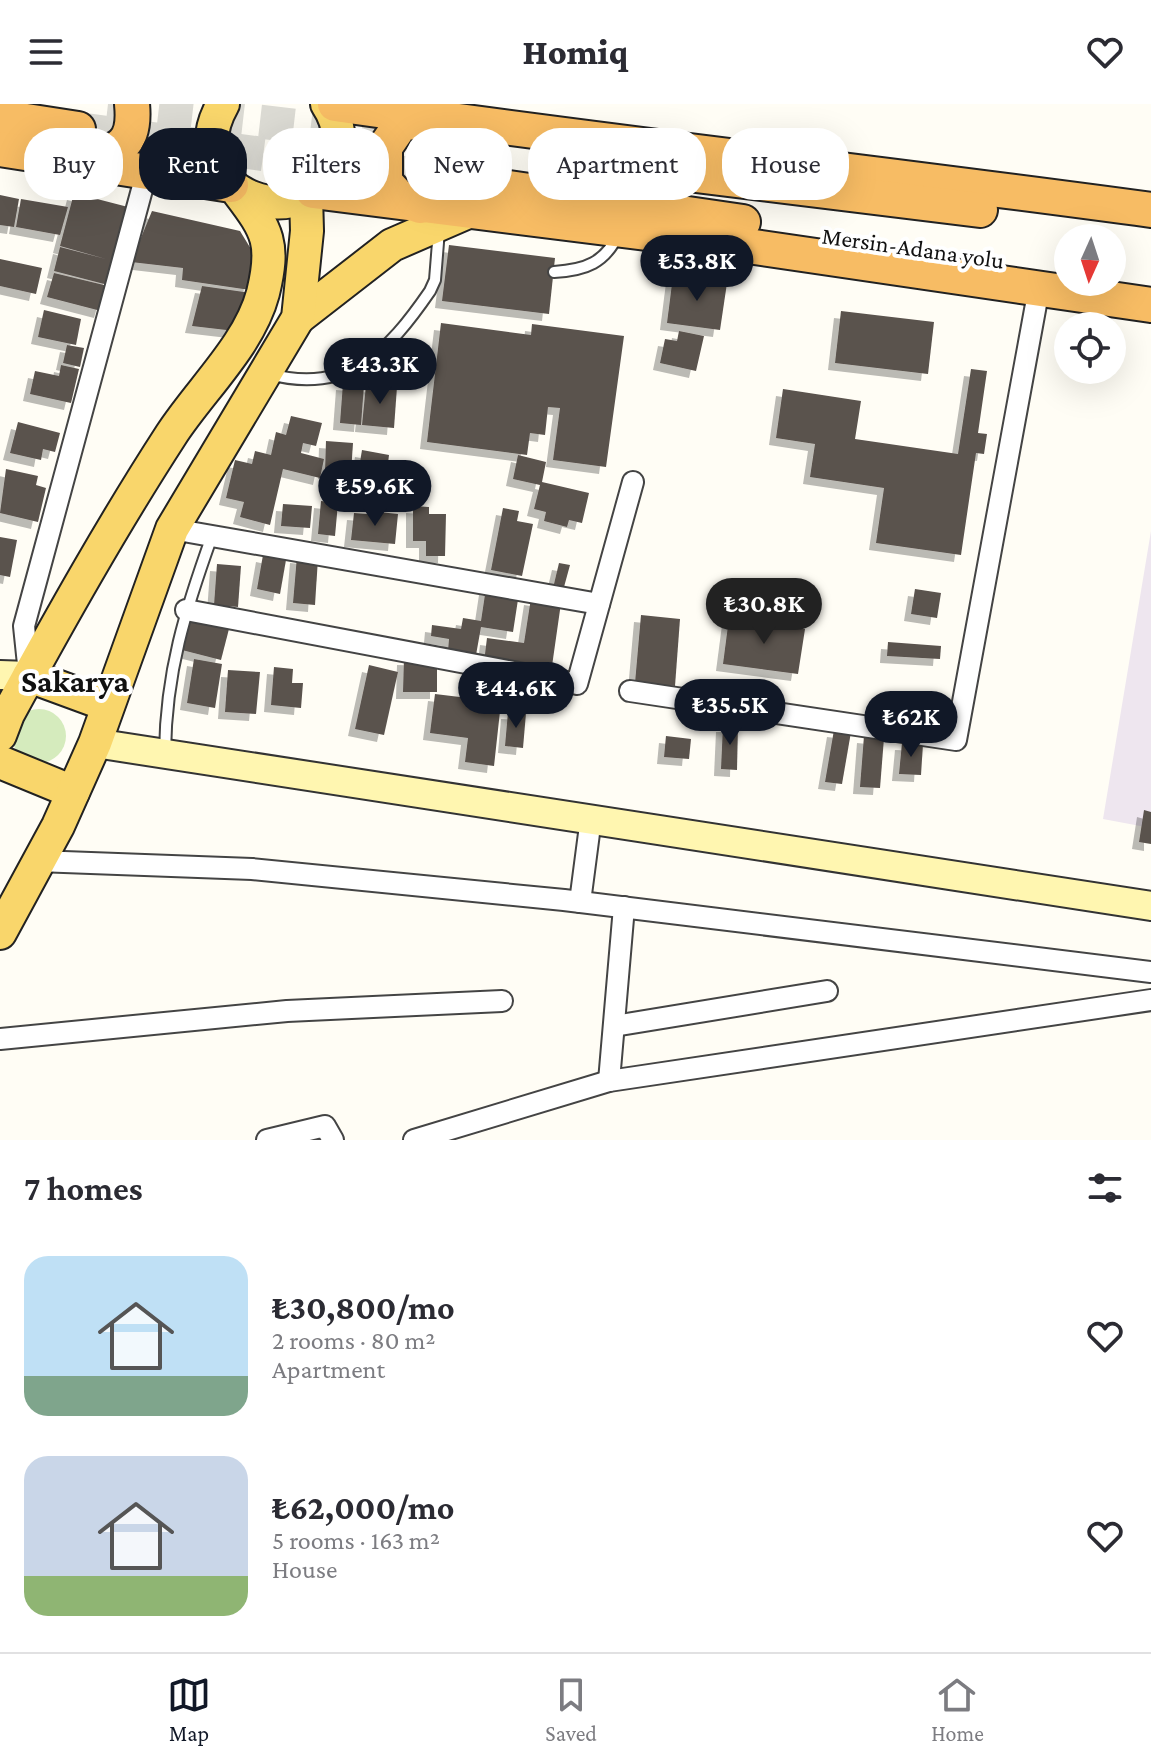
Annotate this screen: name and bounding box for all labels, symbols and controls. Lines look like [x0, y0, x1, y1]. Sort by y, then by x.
icon: menu [24, 30, 68, 74]
icon: heart [1083, 30, 1127, 74]
text: Homiq [523, 32, 628, 72]
chip: Buy [24, 128, 123, 200]
chip: Rent [139, 128, 247, 200]
chip: Filters [263, 128, 389, 200]
chip: New [405, 128, 512, 200]
chip: Apartment [528, 128, 706, 200]
chip: House [722, 128, 849, 200]
street label: Mersin-Adana yolu [820, 221, 1006, 274]
north arrow [1054, 224, 1126, 296]
map controls [1054, 224, 1126, 384]
pin: ₺53.8K [632, 235, 762, 303]
text: ₺53.8K [658, 246, 736, 275]
button: locate [1054, 312, 1126, 384]
pin: ₺43.3K [315, 338, 445, 406]
text: ₺43.3K [342, 349, 418, 378]
pin: ₺59.6K [310, 460, 440, 528]
text: ₺59.6K [336, 471, 414, 500]
pin: ₺30.8K [699, 578, 829, 646]
text: ₺30.8K [724, 589, 804, 618]
pin: ₺44.6K [451, 662, 581, 730]
district label: Sakarya [21, 663, 130, 699]
text: ₺44.6K [476, 673, 556, 702]
pin: ₺35.5K [665, 679, 795, 747]
text: ₺35.5K [692, 690, 768, 719]
pin: ₺62K [864, 691, 958, 759]
text: ₺62K [882, 702, 940, 731]
icon: filters [1083, 1166, 1127, 1210]
text: 7 homes [24, 1170, 143, 1207]
icon: home [88, 1288, 184, 1384]
text: ₺30,800/mo [272, 1289, 455, 1326]
icon: heart [1083, 1314, 1127, 1358]
text: 2 rooms · 80 m² [272, 1326, 435, 1355]
text: Apartment [272, 1355, 385, 1384]
icon: home [88, 1488, 184, 1584]
text: ₺62,000/mo [272, 1489, 454, 1526]
icon: heart [1083, 1514, 1127, 1558]
text: 5 rooms · 163 m² [272, 1526, 440, 1555]
text: House [272, 1555, 337, 1584]
tab: Map [167, 1673, 211, 1746]
tab: Saved [545, 1673, 597, 1746]
tab: Home [931, 1673, 984, 1746]

